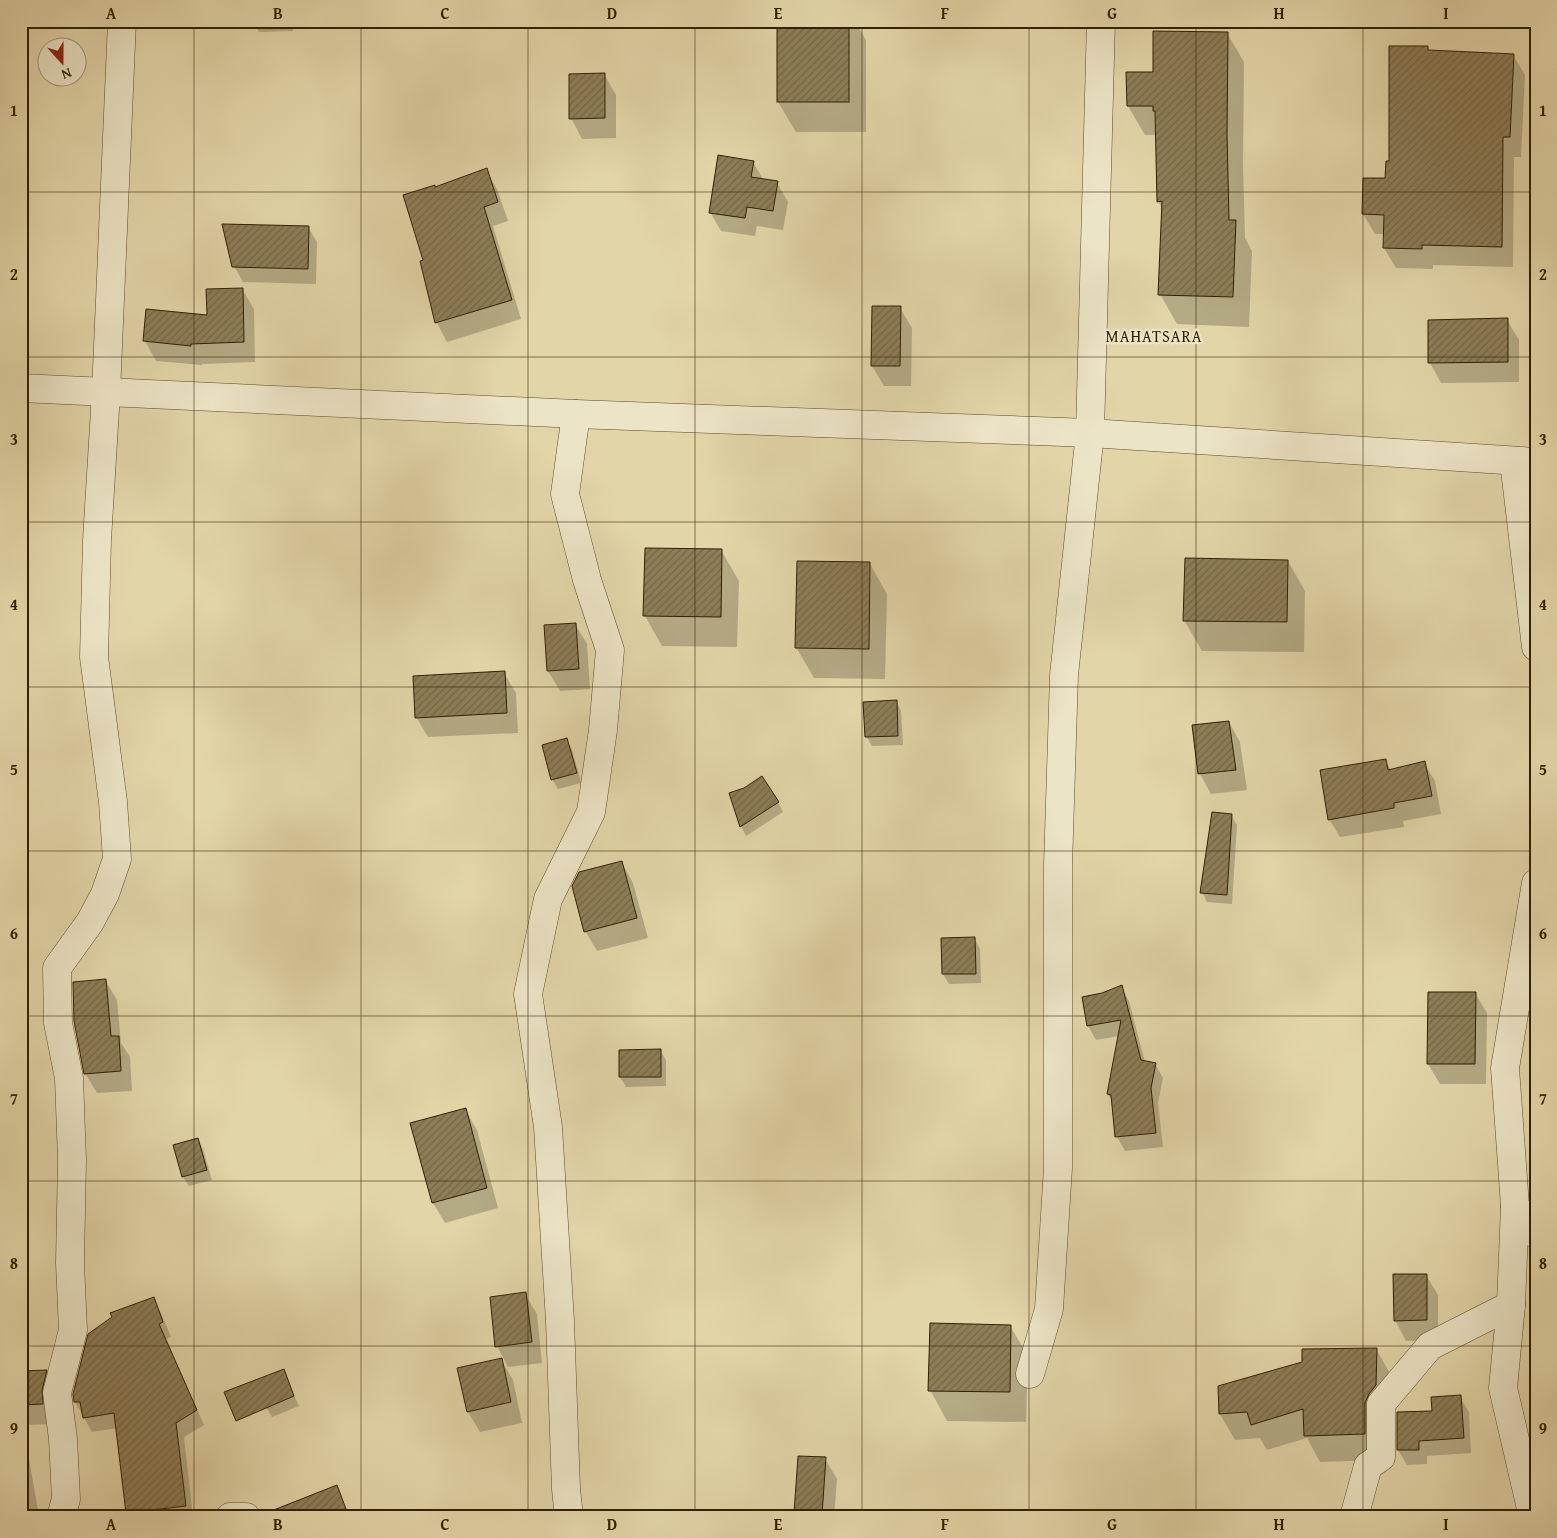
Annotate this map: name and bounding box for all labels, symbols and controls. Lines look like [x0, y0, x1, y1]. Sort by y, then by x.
text: A [106, 1, 117, 25]
text: B [273, 1, 283, 25]
text: C [440, 1, 450, 25]
text: D [607, 1, 617, 25]
text: E [774, 1, 783, 25]
text: F [941, 1, 949, 25]
text: G [1107, 1, 1117, 25]
text: H [1273, 1, 1285, 25]
text: I [1443, 1, 1449, 25]
north arrow [38, 38, 88, 88]
text: N [58, 63, 75, 85]
text: 1 [10, 98, 18, 122]
text: 1 [1539, 98, 1547, 122]
text: 2 [10, 262, 18, 286]
text: 2 [1539, 262, 1547, 286]
district label: MAHATSARA [1106, 324, 1202, 348]
text: 3 [10, 427, 18, 451]
text: 3 [1539, 427, 1547, 451]
text: 4 [10, 592, 18, 616]
text: 4 [1539, 592, 1547, 616]
text: 5 [10, 757, 18, 781]
text: 5 [1539, 757, 1547, 781]
text: 6 [10, 921, 18, 945]
text: 6 [1539, 921, 1547, 945]
text: 7 [10, 1086, 18, 1110]
text: 7 [1539, 1086, 1547, 1110]
text: 8 [10, 1251, 18, 1275]
text: 8 [1539, 1251, 1547, 1275]
text: 9 [10, 1416, 18, 1440]
text: 9 [1539, 1416, 1547, 1440]
text: A [106, 1512, 117, 1536]
text: B [273, 1512, 283, 1536]
text: C [440, 1512, 450, 1536]
text: D [607, 1512, 617, 1536]
text: E [774, 1512, 783, 1536]
text: F [941, 1512, 949, 1536]
text: G [1107, 1512, 1117, 1536]
text: H [1273, 1512, 1285, 1536]
text: I [1443, 1512, 1449, 1536]

